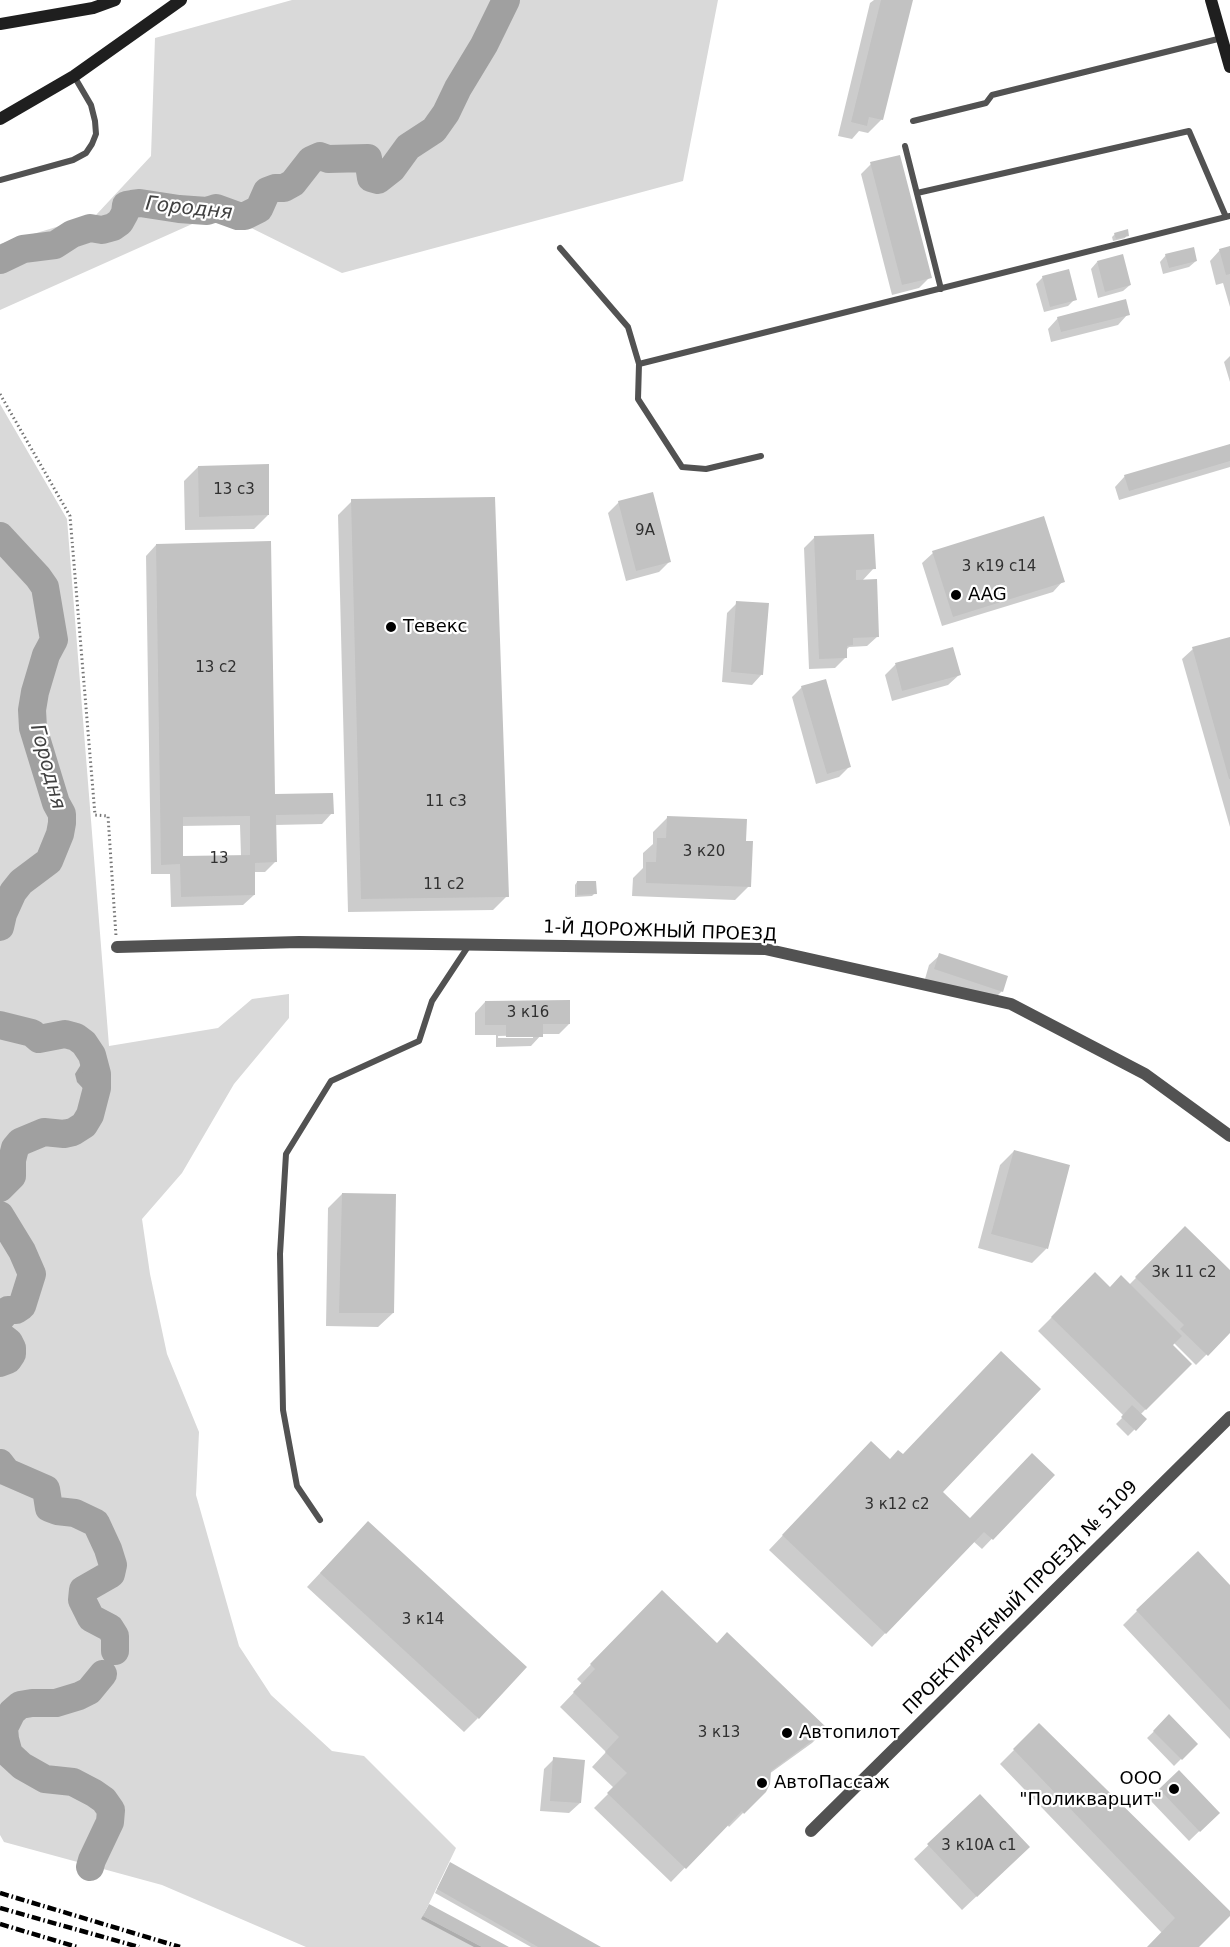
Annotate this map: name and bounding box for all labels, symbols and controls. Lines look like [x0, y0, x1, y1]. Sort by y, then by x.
water label: Городня [144, 193, 234, 225]
house number: 13 с3 [213, 481, 255, 499]
house number: 9А [635, 522, 655, 540]
house number: 3 к19 с14 [962, 558, 1036, 576]
place label: AAG [968, 584, 1007, 606]
marker: AAG [949, 588, 963, 602]
place label: Тевекс [403, 616, 468, 638]
marker: Тевекс [384, 620, 398, 634]
house number: 13 с2 [195, 659, 237, 677]
water label: Городня [24, 722, 70, 812]
house number: 11 с3 [425, 793, 467, 811]
house number: 3 к20 [683, 843, 725, 861]
house number: 13 [209, 850, 229, 868]
house number: 11 с2 [423, 876, 465, 894]
street label: 1-Й ДОРОЖНЫЙ ПРОЕЗД [543, 917, 777, 947]
house number: 3 к16 [507, 1004, 549, 1022]
house number: 3к 11 с2 [1151, 1264, 1217, 1282]
street label: ПРОЕКТИРУЕМЫЙ ПРОЕЗД № 5109 [899, 1476, 1143, 1720]
house number: 3 к12 с2 [864, 1496, 930, 1514]
house number: 3 к14 [402, 1611, 444, 1629]
place label: Автопилот [799, 1722, 900, 1744]
house number: 3 к13 [698, 1724, 740, 1742]
marker: Автопилот [780, 1726, 794, 1740]
place label: ООО "Поликварцит" [1019, 1768, 1162, 1810]
place label: АвтоПассаж [774, 1772, 890, 1794]
marker: АвтоПассаж [755, 1776, 769, 1790]
marker: ООО "Поликварцит" [1167, 1782, 1181, 1796]
house number: 3 к10А с1 [941, 1837, 1017, 1855]

